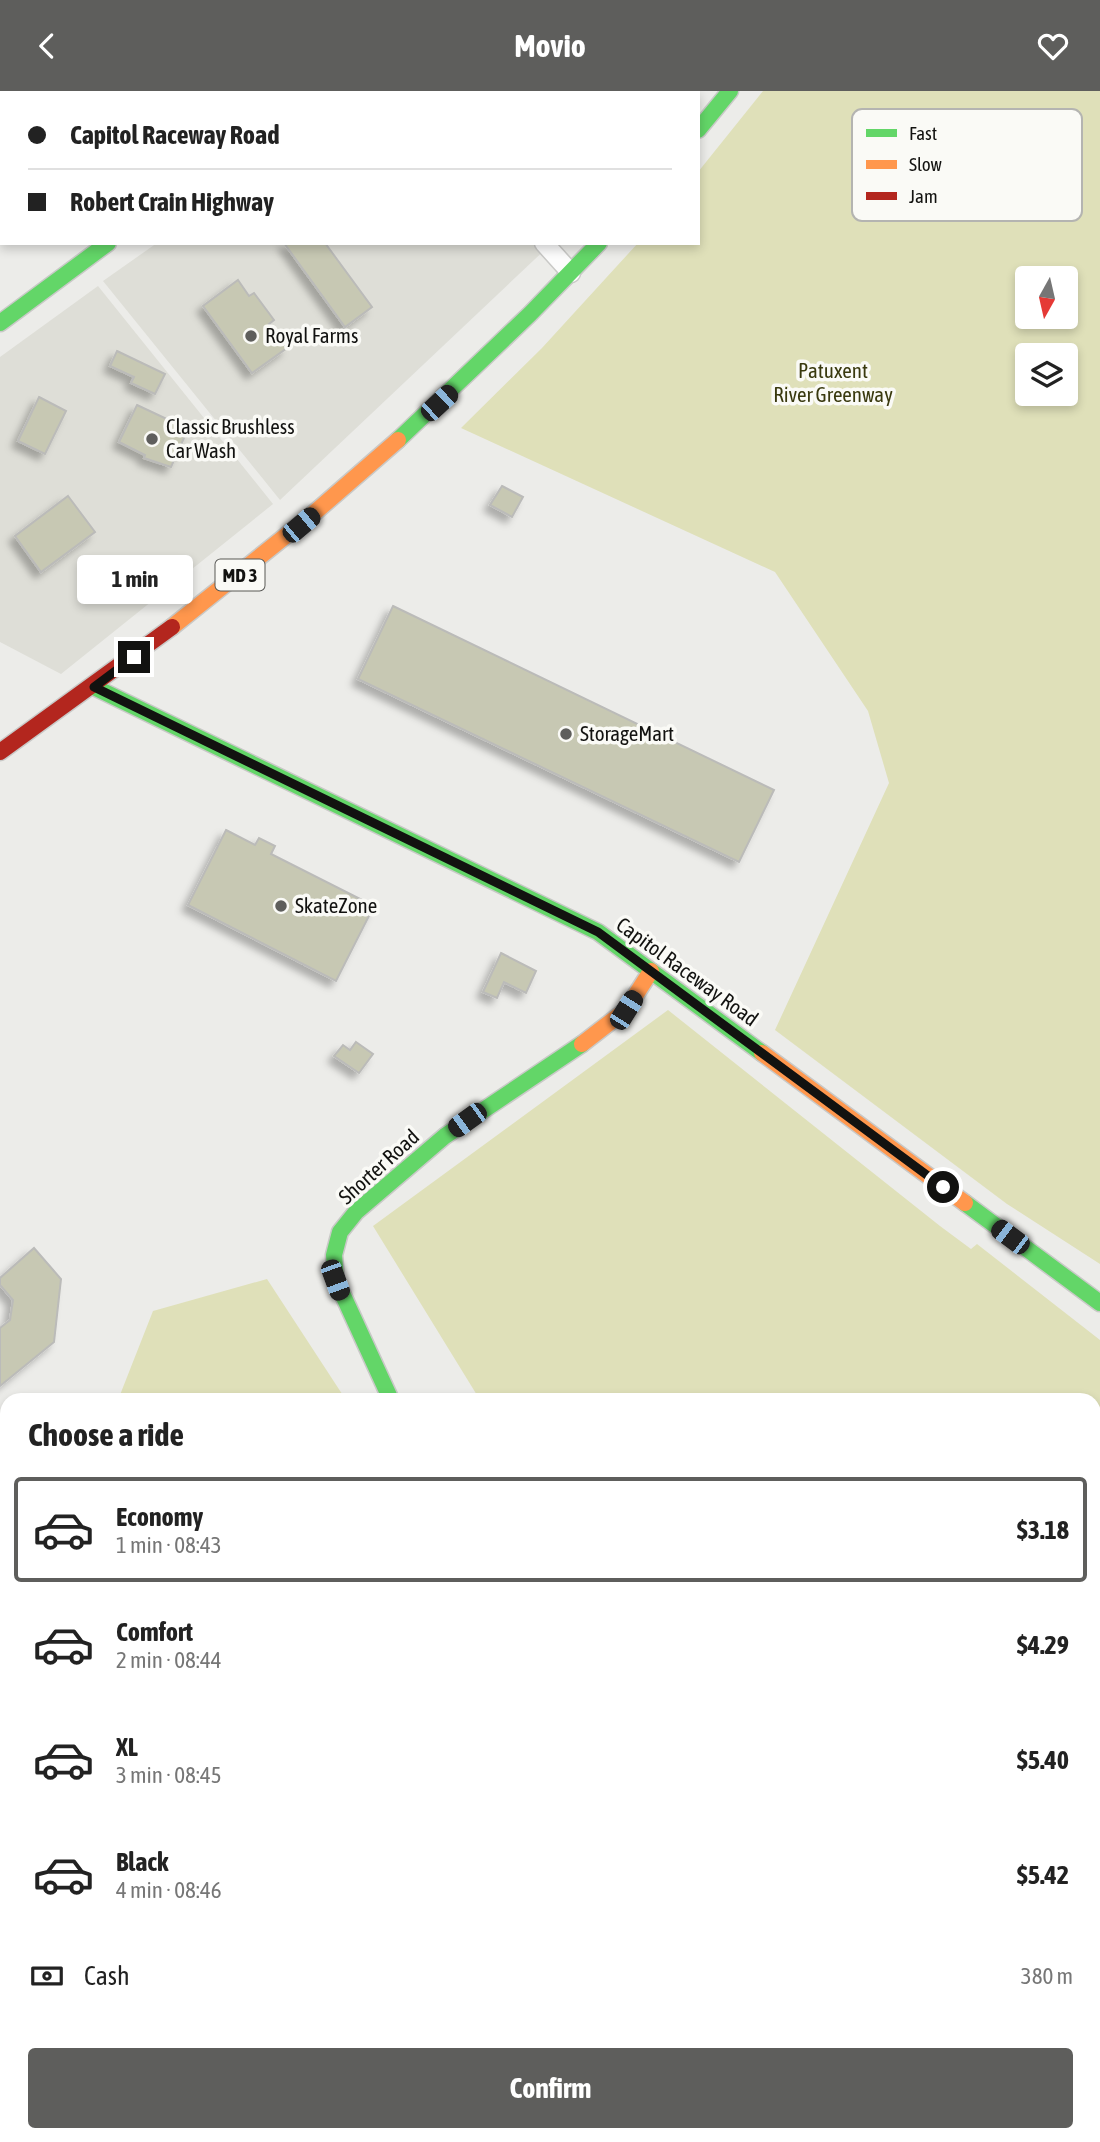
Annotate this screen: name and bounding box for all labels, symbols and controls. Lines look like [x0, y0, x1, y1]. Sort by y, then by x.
icon: back [28, 27, 66, 65]
text: Movio [514, 27, 586, 64]
icon: heart [1034, 27, 1072, 65]
legend [852, 109, 1082, 221]
text: Capitol Raceway Road [70, 120, 280, 150]
text: Fast [909, 122, 937, 144]
text: Slow [909, 153, 943, 175]
text: Jam [909, 185, 938, 207]
text: Robert Crain Highway [70, 187, 274, 217]
north arrow [1015, 266, 1078, 329]
map controls [1015, 266, 1078, 406]
place label: Royal Farms [265, 323, 358, 347]
marker: Royal Farms [243, 328, 259, 344]
button: layers [1015, 343, 1078, 406]
park label: Patuxent River Greenway [773, 358, 893, 406]
car [417, 381, 462, 425]
place label: Classic Brushless Car Wash [166, 414, 295, 462]
marker: Classic Brushless Car Wash [144, 431, 160, 447]
car [279, 503, 324, 547]
callout: 1 min [76, 555, 192, 605]
road number: MD 3 [216, 559, 264, 590]
text: 1 min [112, 566, 158, 592]
route end [118, 641, 150, 673]
place label: StorageMart [580, 721, 674, 745]
marker: StorageMart [558, 726, 574, 742]
place label: SkateZone [295, 893, 377, 917]
marker: SkateZone [273, 898, 289, 914]
street label: Capitol Raceway Road [612, 912, 763, 1031]
car [606, 987, 647, 1033]
car [444, 1099, 491, 1141]
street label: Shorter Road [333, 1124, 423, 1208]
route start [927, 1171, 959, 1203]
car [987, 1216, 1034, 1258]
car [318, 1257, 353, 1303]
text: Choose a ride [28, 1416, 184, 1453]
icon: car [32, 1498, 95, 1561]
text: Economy [116, 1502, 203, 1532]
text: $3.18 [1017, 1515, 1069, 1545]
text: 1 min · 08:43 [116, 1532, 222, 1558]
icon: car [32, 1613, 95, 1676]
text: Comfort [116, 1617, 193, 1647]
text: $4.29 [1017, 1630, 1069, 1660]
text: 2 min · 08:44 [116, 1647, 222, 1673]
icon: car [32, 1728, 95, 1791]
text: XL [116, 1732, 138, 1762]
text: $5.40 [1017, 1745, 1069, 1775]
text: 3 min · 08:45 [116, 1762, 222, 1788]
icon: car [32, 1843, 95, 1906]
text: Black [116, 1847, 168, 1877]
text: $5.42 [1017, 1860, 1069, 1890]
text: 4 min · 08:46 [116, 1877, 222, 1903]
icon: cash [28, 1957, 66, 1995]
text: Cash [84, 1961, 130, 1991]
text: 380 m [1021, 1963, 1073, 1989]
button: Confirm [28, 2048, 1073, 2128]

